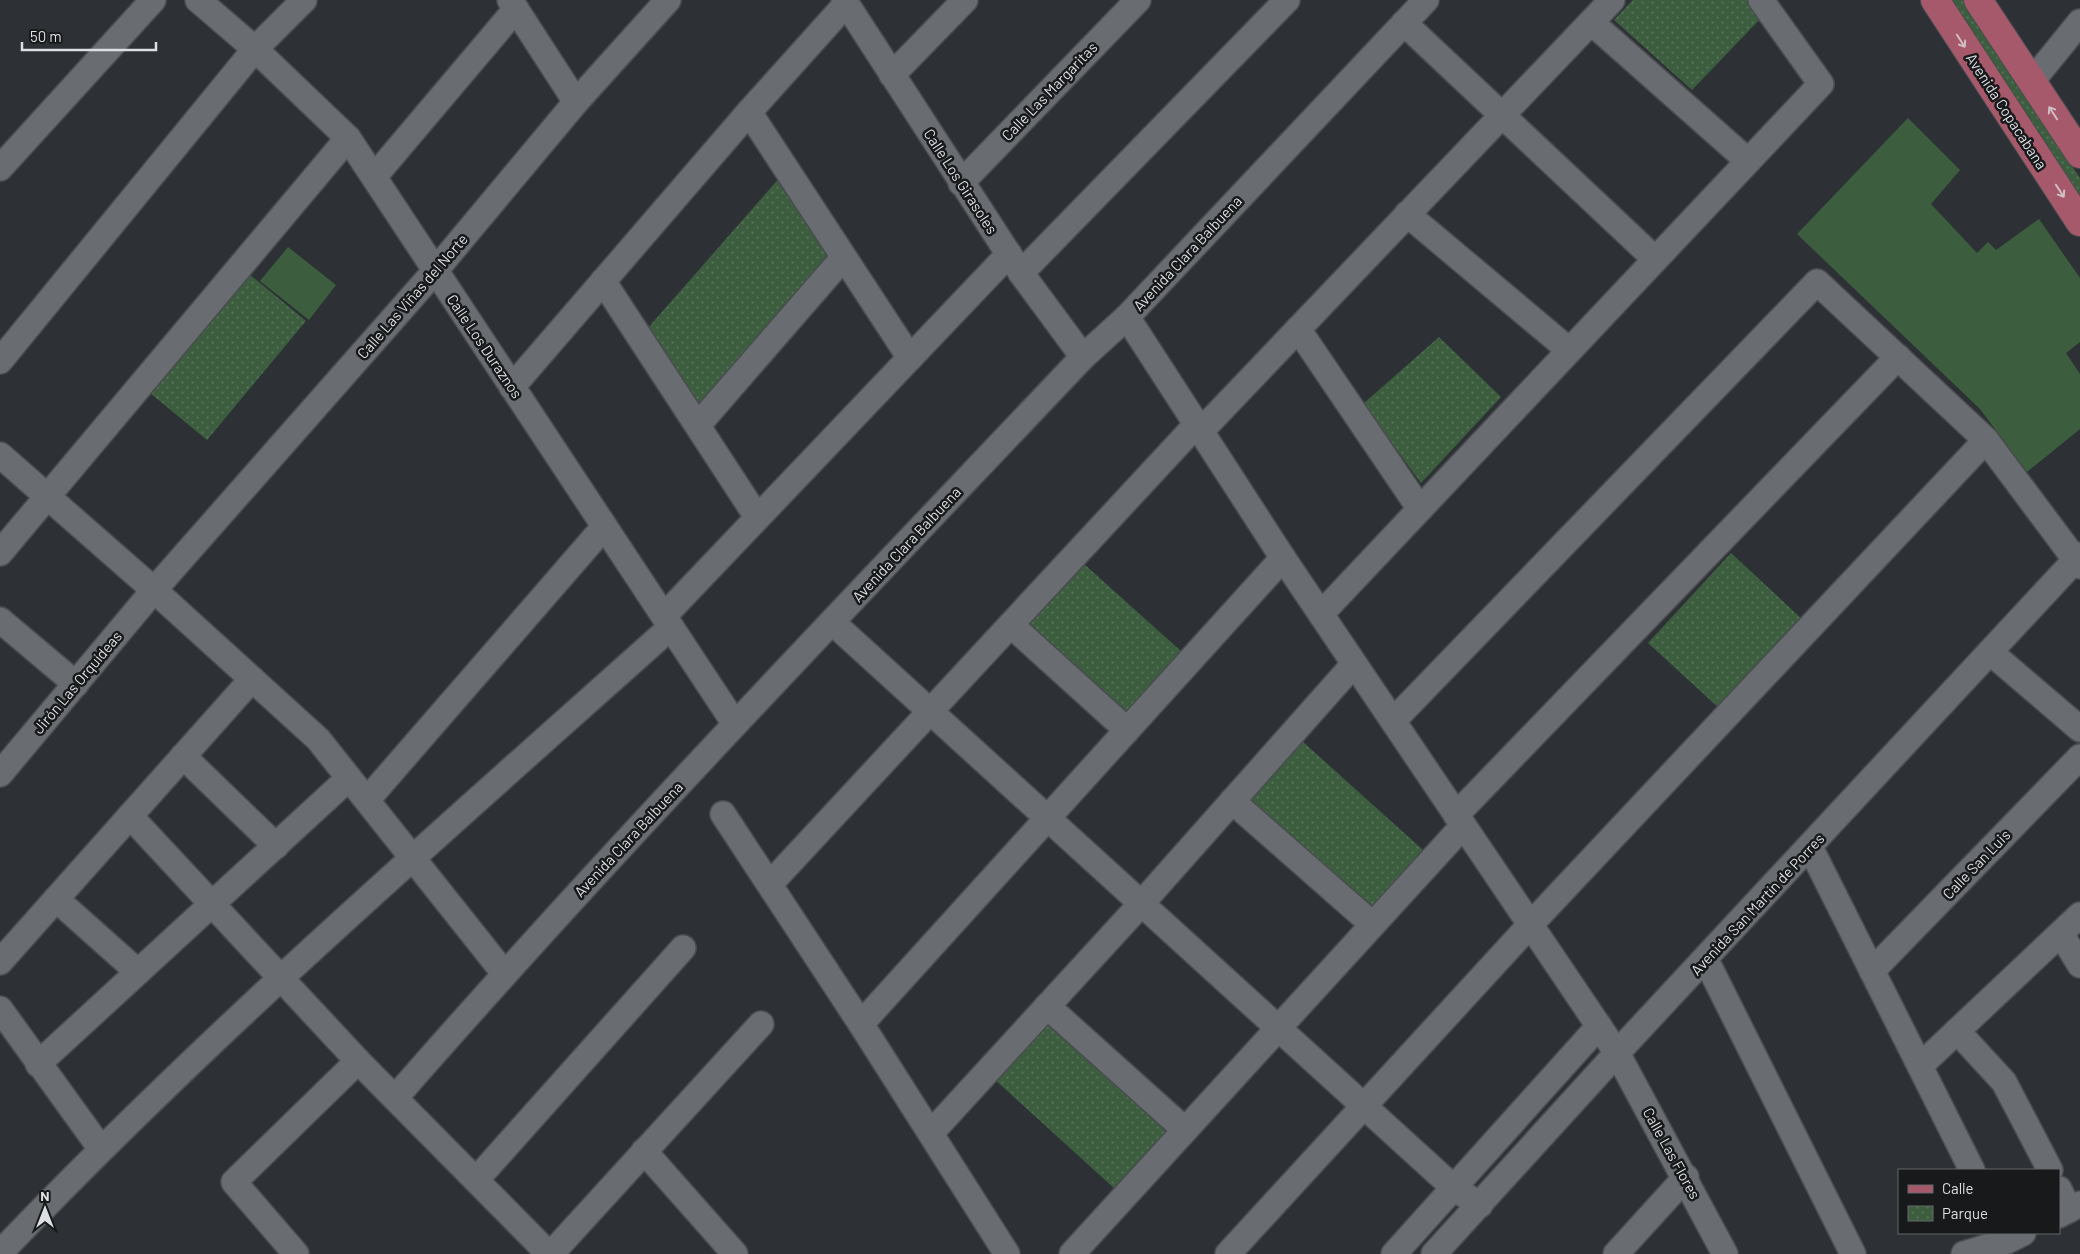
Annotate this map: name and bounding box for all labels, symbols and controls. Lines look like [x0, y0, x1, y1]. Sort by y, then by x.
scale bar [22, 20, 156, 52]
text: 50 m [30, 27, 62, 45]
one-way arrow [1956, 33, 1966, 47]
street label: Calle Las Margaritas [997, 38, 1101, 144]
street label: Avenida Copacabana [1963, 50, 2051, 172]
one-way arrow [2048, 107, 2058, 121]
street label: Calle Los Girasoles [920, 125, 1002, 237]
one-way arrow [2055, 184, 2065, 198]
street label: Avenida Clara Balbuena [1129, 192, 1245, 314]
street label: Calle Las Viñas del Norte [353, 230, 471, 362]
street label: Calle Los Duraznos [444, 291, 526, 401]
street label: Avenida Clara Balbuena [848, 483, 964, 605]
street label: Jirón Las Orquídeas [29, 627, 125, 737]
street label: Avenida Clara Balbuena [570, 778, 686, 900]
street label: Calle San Luis [1938, 826, 2014, 902]
street label: Avenida San Martín de Porres [1686, 829, 1828, 979]
street label: Calle Las Flores [1640, 1104, 1704, 1202]
legend [1898, 1169, 2060, 1234]
text: Calle [1942, 1179, 1974, 1197]
north arrow [20, 1184, 70, 1234]
text: N [40, 1187, 50, 1204]
text: Parque [1942, 1204, 1988, 1222]

